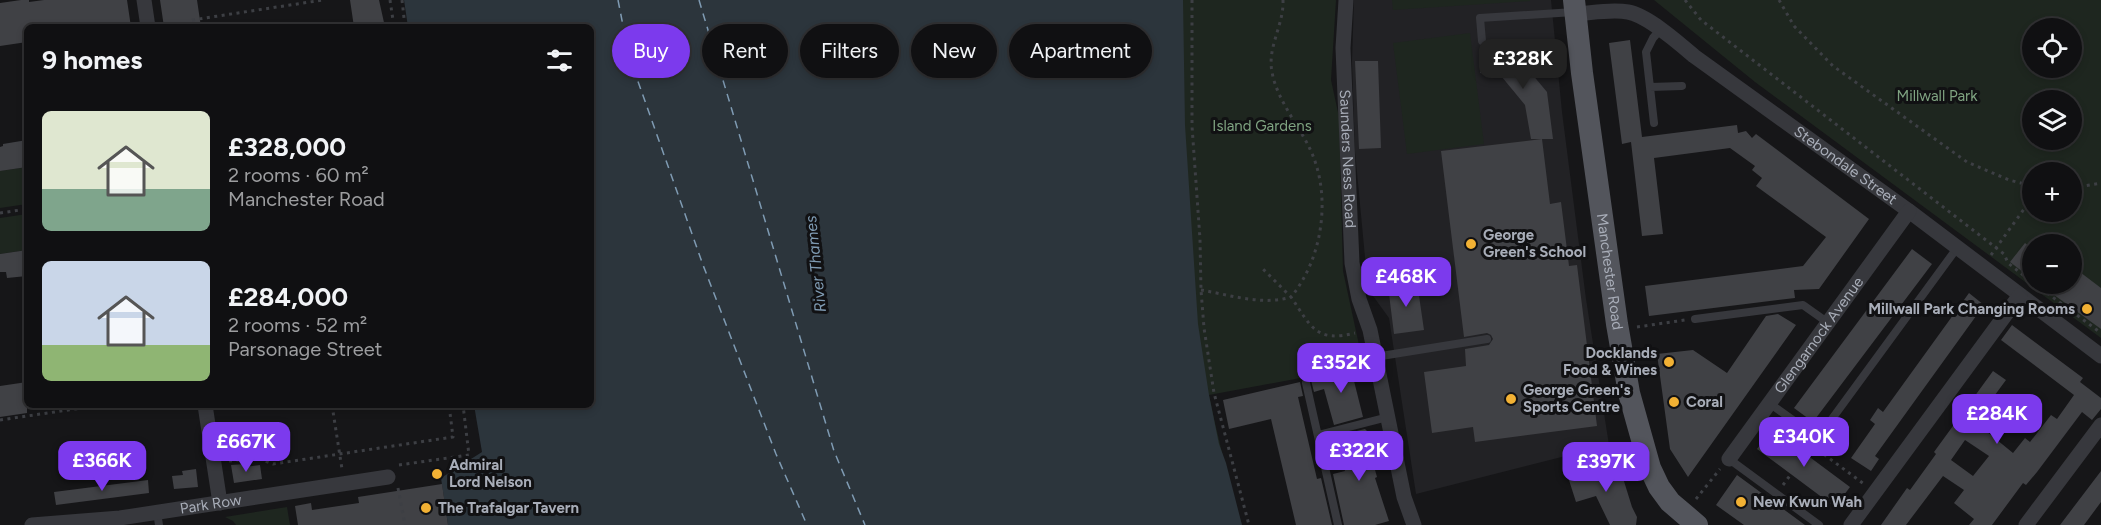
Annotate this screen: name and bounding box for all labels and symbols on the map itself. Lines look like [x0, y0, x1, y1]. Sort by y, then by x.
pin: £328K [1481, 39, 1565, 90]
park label: Millwall Park [1897, 87, 1978, 105]
street label: Saunders Ness Road [1336, 89, 1360, 228]
park label: Island Gardens [1212, 117, 1312, 135]
street label: Stebondale Street [1791, 122, 1901, 209]
street label: Manchester Road [1593, 212, 1627, 331]
water label: River Thames [801, 214, 830, 313]
place label: George Green's School [1483, 226, 1586, 261]
marker: George Green's School [1464, 237, 1478, 251]
pin: £468K [1364, 257, 1448, 308]
street label: Glengarnock Avenue [1771, 273, 1867, 397]
place label: Millwall Park Changing Rooms [1868, 300, 2075, 318]
marker: Millwall Park Changing Rooms [2080, 302, 2094, 316]
pin: £352K [1299, 343, 1383, 394]
place label: Docklands Food & Wines [1563, 344, 1657, 379]
marker: Docklands Food & Wines [1662, 355, 1676, 369]
place label: George Green's Sports Centre [1523, 381, 1630, 416]
marker: George Green's Sports Centre [1504, 392, 1518, 406]
place label: Coral [1686, 393, 1723, 411]
pin: £284K [1955, 394, 2039, 445]
marker: Coral [1667, 395, 1681, 409]
pin: £340K [1762, 417, 1846, 468]
pin: £667K [204, 422, 288, 473]
pin: £322K [1317, 431, 1401, 482]
pin: £366K [60, 441, 144, 492]
pin: £397K [1564, 442, 1648, 493]
place label: Admiral Lord Nelson [449, 456, 532, 491]
marker: Admiral Lord Nelson [430, 467, 444, 481]
street label: Park Row [179, 491, 243, 518]
place label: New Kwun Wah [1753, 493, 1862, 511]
marker: New Kwun Wah [1734, 495, 1748, 509]
place label: The Trafalgar Tavern [438, 499, 579, 517]
marker: The Trafalgar Tavern [419, 501, 433, 515]

